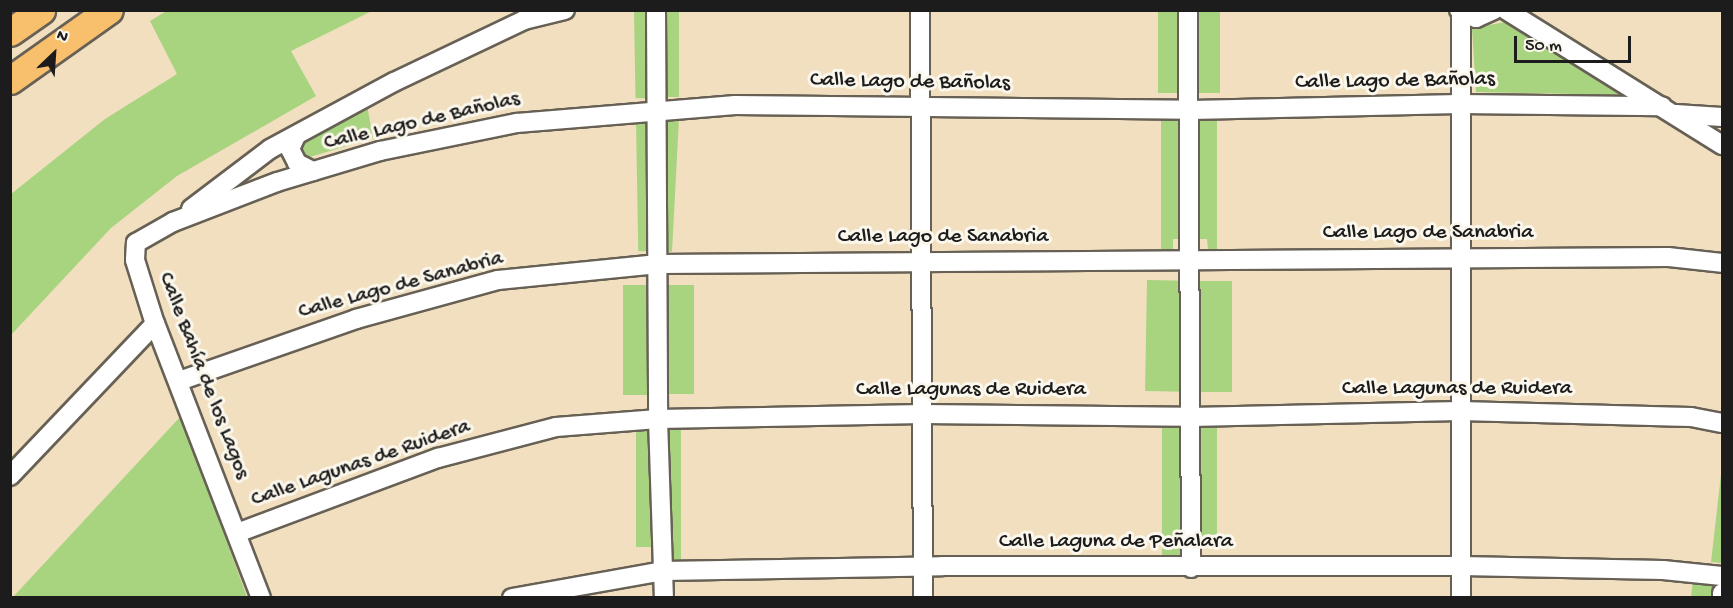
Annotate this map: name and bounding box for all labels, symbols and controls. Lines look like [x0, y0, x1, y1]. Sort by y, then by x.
north arrow [24, 24, 84, 84]
scale bar [1517, 24, 1634, 62]
text: N [53, 26, 71, 48]
text: 50 m [1525, 36, 1562, 57]
street label: Calle Lago de Bañolas [1295, 67, 1495, 97]
street label: Calle Lago de Bañolas [810, 68, 1010, 98]
street label: Calle Lago de Bañolas [322, 87, 522, 157]
street label: Calle Lago de Sanabria [1323, 221, 1533, 247]
street label: Calle Lago de Sanabria [838, 225, 1048, 251]
street label: Calle Lago de Sanabria [296, 246, 506, 326]
street label: Calle Bahía de los Lagos [151, 269, 255, 483]
street label: Calle Lagunas de Ruidera [1342, 377, 1572, 403]
street label: Calle Lagunas de Ruidera [856, 378, 1086, 404]
street label: Calle Lagunas de Ruidera [248, 414, 474, 514]
street label: Calle Laguna de Peñalara [999, 530, 1233, 556]

